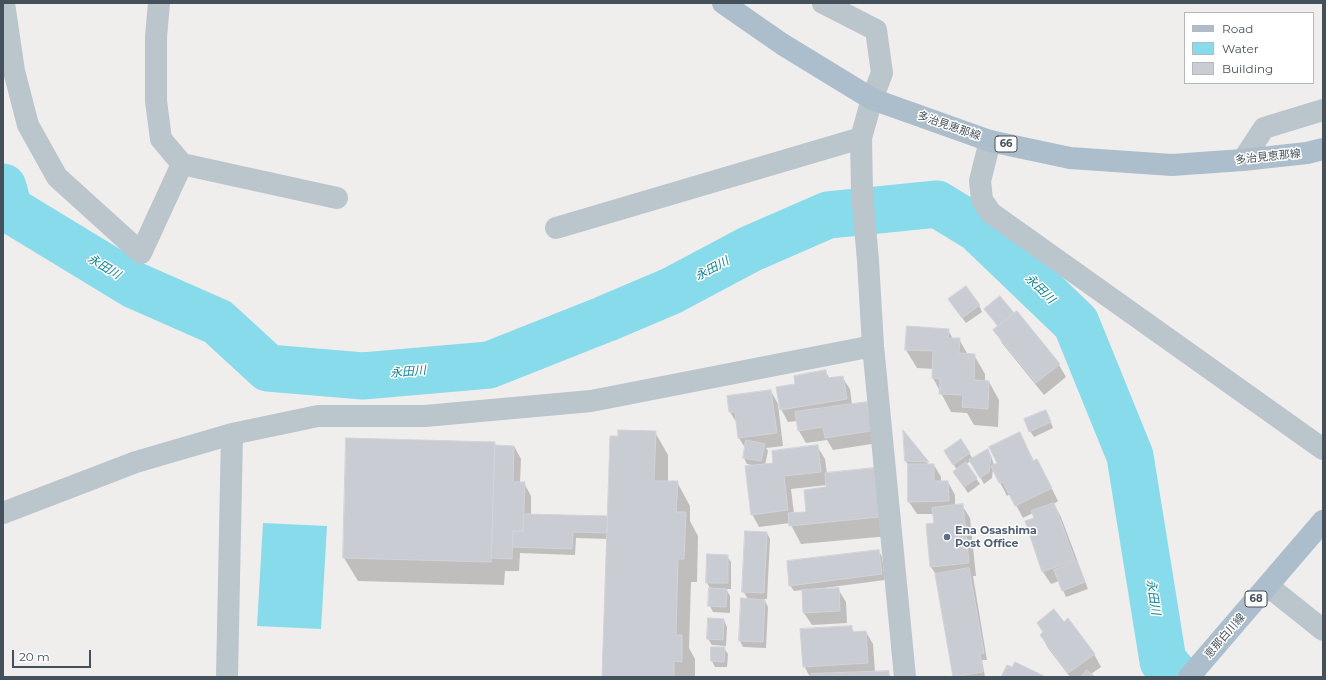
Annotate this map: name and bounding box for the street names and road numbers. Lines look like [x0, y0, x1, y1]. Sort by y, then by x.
street label: 多治見恵那線 [916, 109, 982, 143]
road number: 66 [995, 136, 1017, 152]
street label: 多治見恵那線 [1234, 147, 1302, 167]
road number: 68 [1245, 591, 1267, 607]
street label: 恵那白川線 [1202, 611, 1248, 661]

